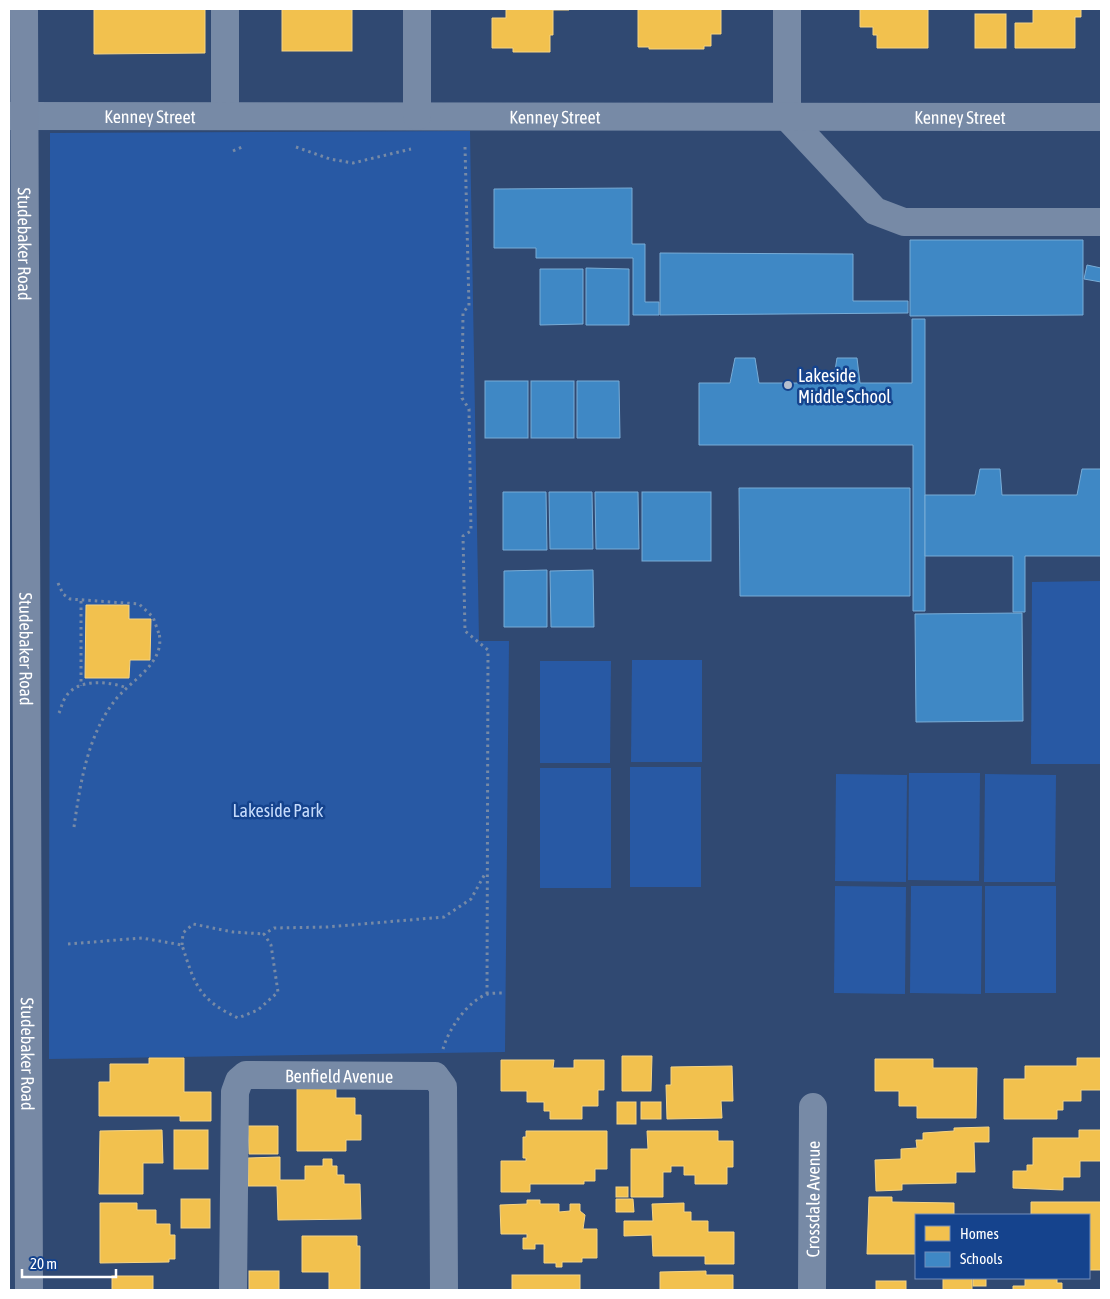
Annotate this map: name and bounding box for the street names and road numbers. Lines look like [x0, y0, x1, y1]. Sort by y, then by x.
street label: Kenney Street [104, 106, 196, 127]
street label: Kenney Street [509, 106, 601, 127]
street label: Kenney Street [914, 106, 1006, 127]
street label: Studebaker Road [14, 187, 36, 301]
street label: Studebaker Road [16, 592, 37, 706]
street label: Studebaker Road [17, 997, 39, 1111]
street label: Benfield Avenue [285, 1065, 393, 1086]
street label: Crossdale Avenue [802, 1141, 823, 1257]

